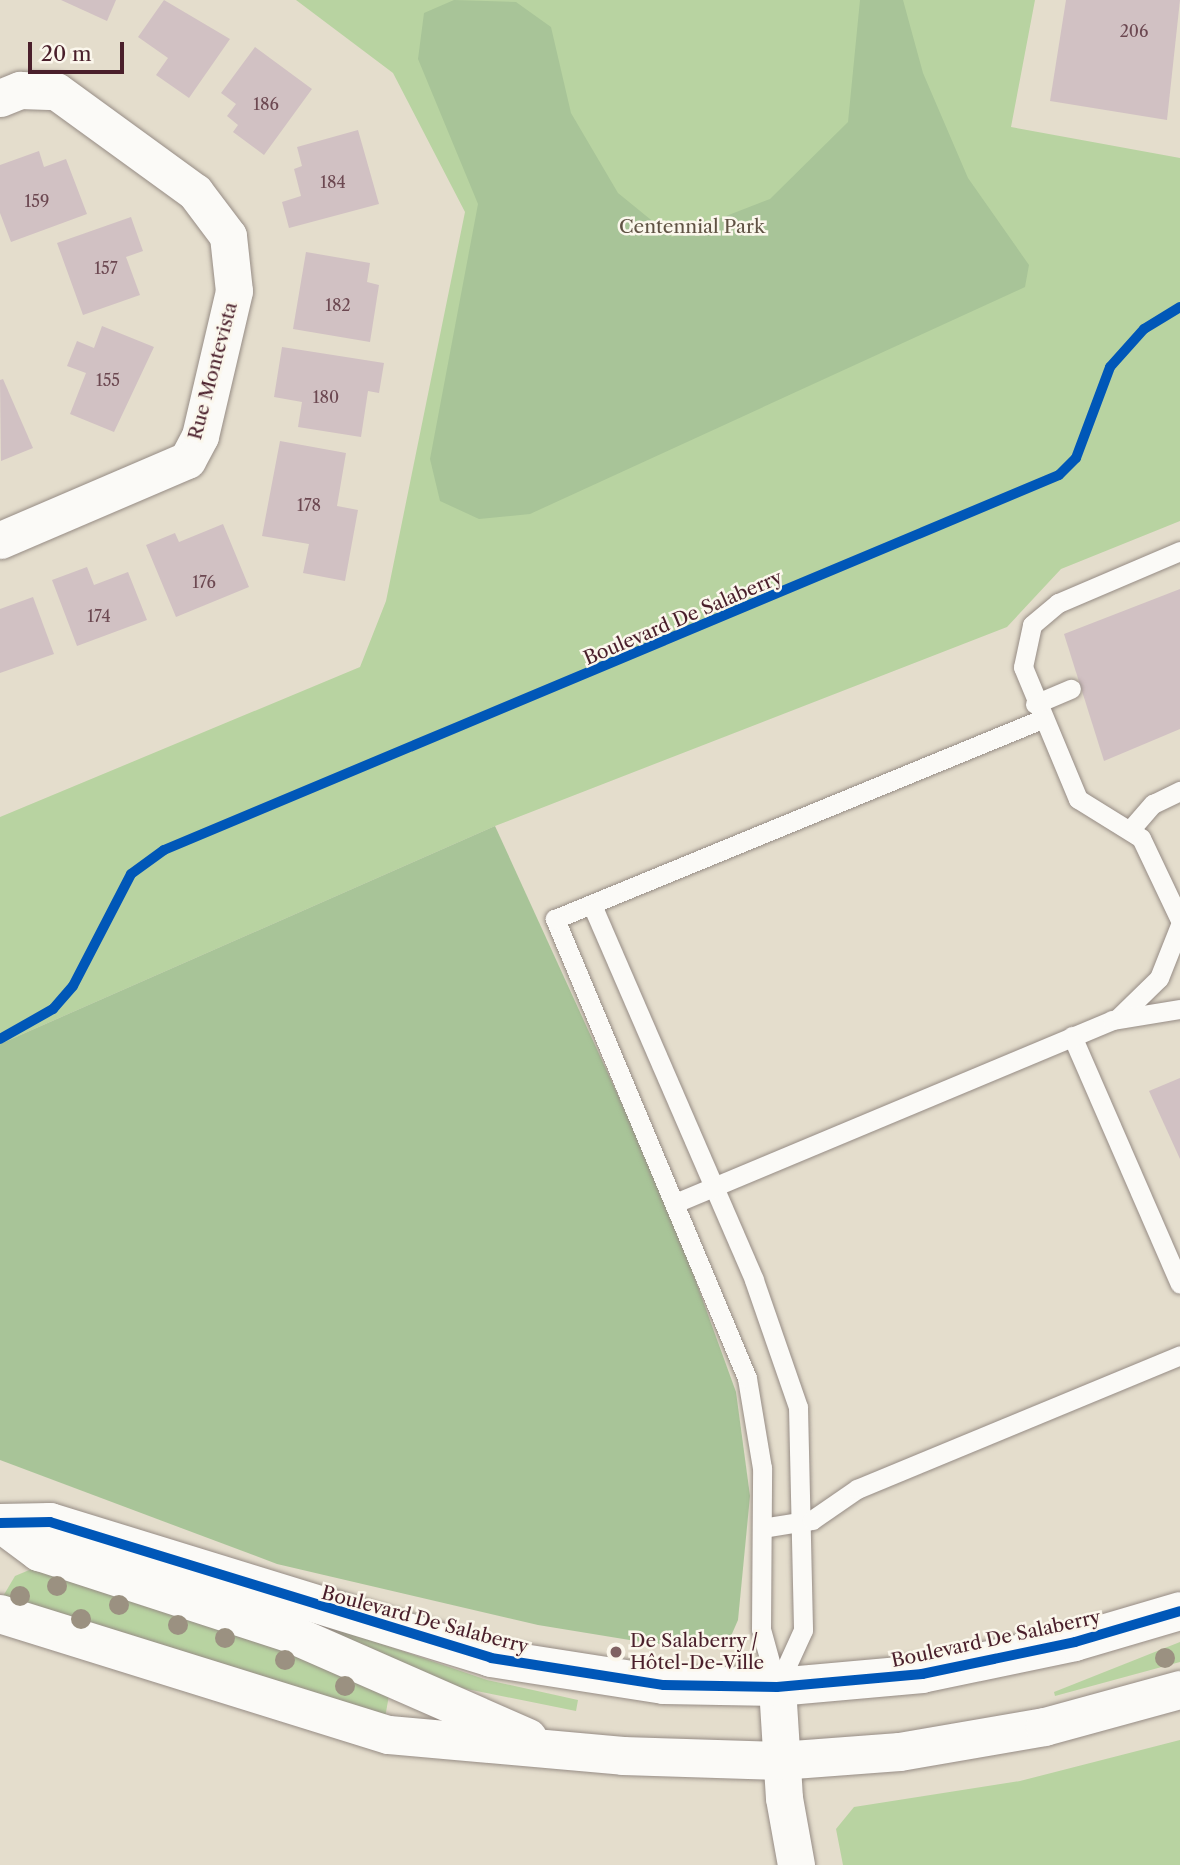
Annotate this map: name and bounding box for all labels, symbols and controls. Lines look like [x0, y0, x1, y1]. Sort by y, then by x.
house number: 206 [1120, 21, 1148, 41]
scale bar [32, 28, 128, 72]
text: 20 m [41, 41, 92, 66]
house number: 186 [253, 94, 279, 114]
house number: 184 [320, 172, 346, 192]
house number: 159 [25, 191, 49, 211]
park label: Centennial Park [619, 216, 765, 238]
house number: 157 [94, 258, 118, 278]
house number: 182 [325, 295, 351, 315]
street label: Rue Montevista [184, 300, 242, 442]
house number: 155 [96, 370, 120, 390]
house number: 180 [313, 387, 339, 407]
house number: 178 [297, 495, 321, 515]
street label: Boulevard De Salaberry [580, 566, 786, 670]
house number: 176 [192, 572, 216, 592]
house number: 174 [87, 606, 111, 626]
street label: Boulevard De Salaberry [319, 1581, 531, 1659]
street label: Boulevard De Salaberry [889, 1606, 1103, 1672]
place label: De Salaberry / Hôtel-De-Ville [630, 1630, 764, 1674]
marker: De Salaberry / Hôtel-De-Ville [608, 1644, 624, 1660]

